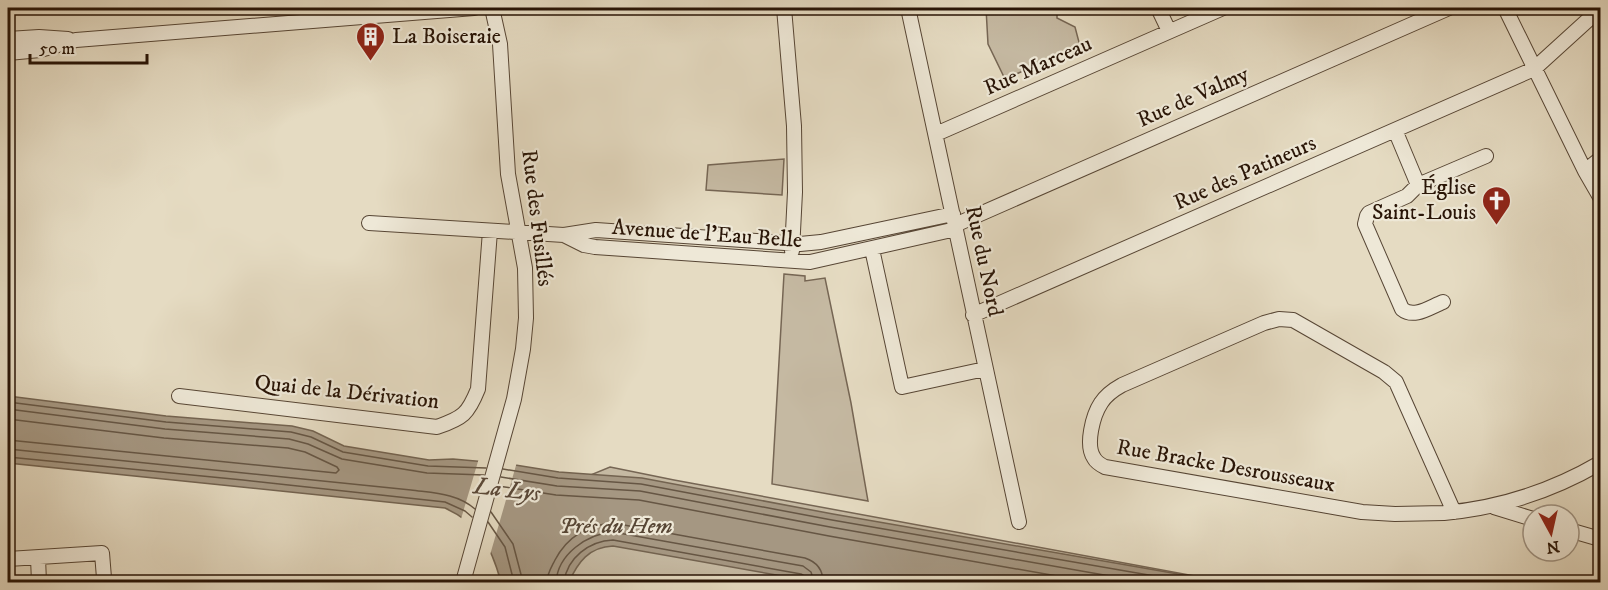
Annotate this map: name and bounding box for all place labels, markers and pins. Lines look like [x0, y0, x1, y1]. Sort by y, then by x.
building icon: La Boiseraie [355, 20, 387, 62]
place label: La Boiseraie [392, 23, 501, 50]
place label: Église Saint-Louis [1372, 174, 1476, 226]
church icon: Église Saint-Louis [1481, 184, 1513, 226]

